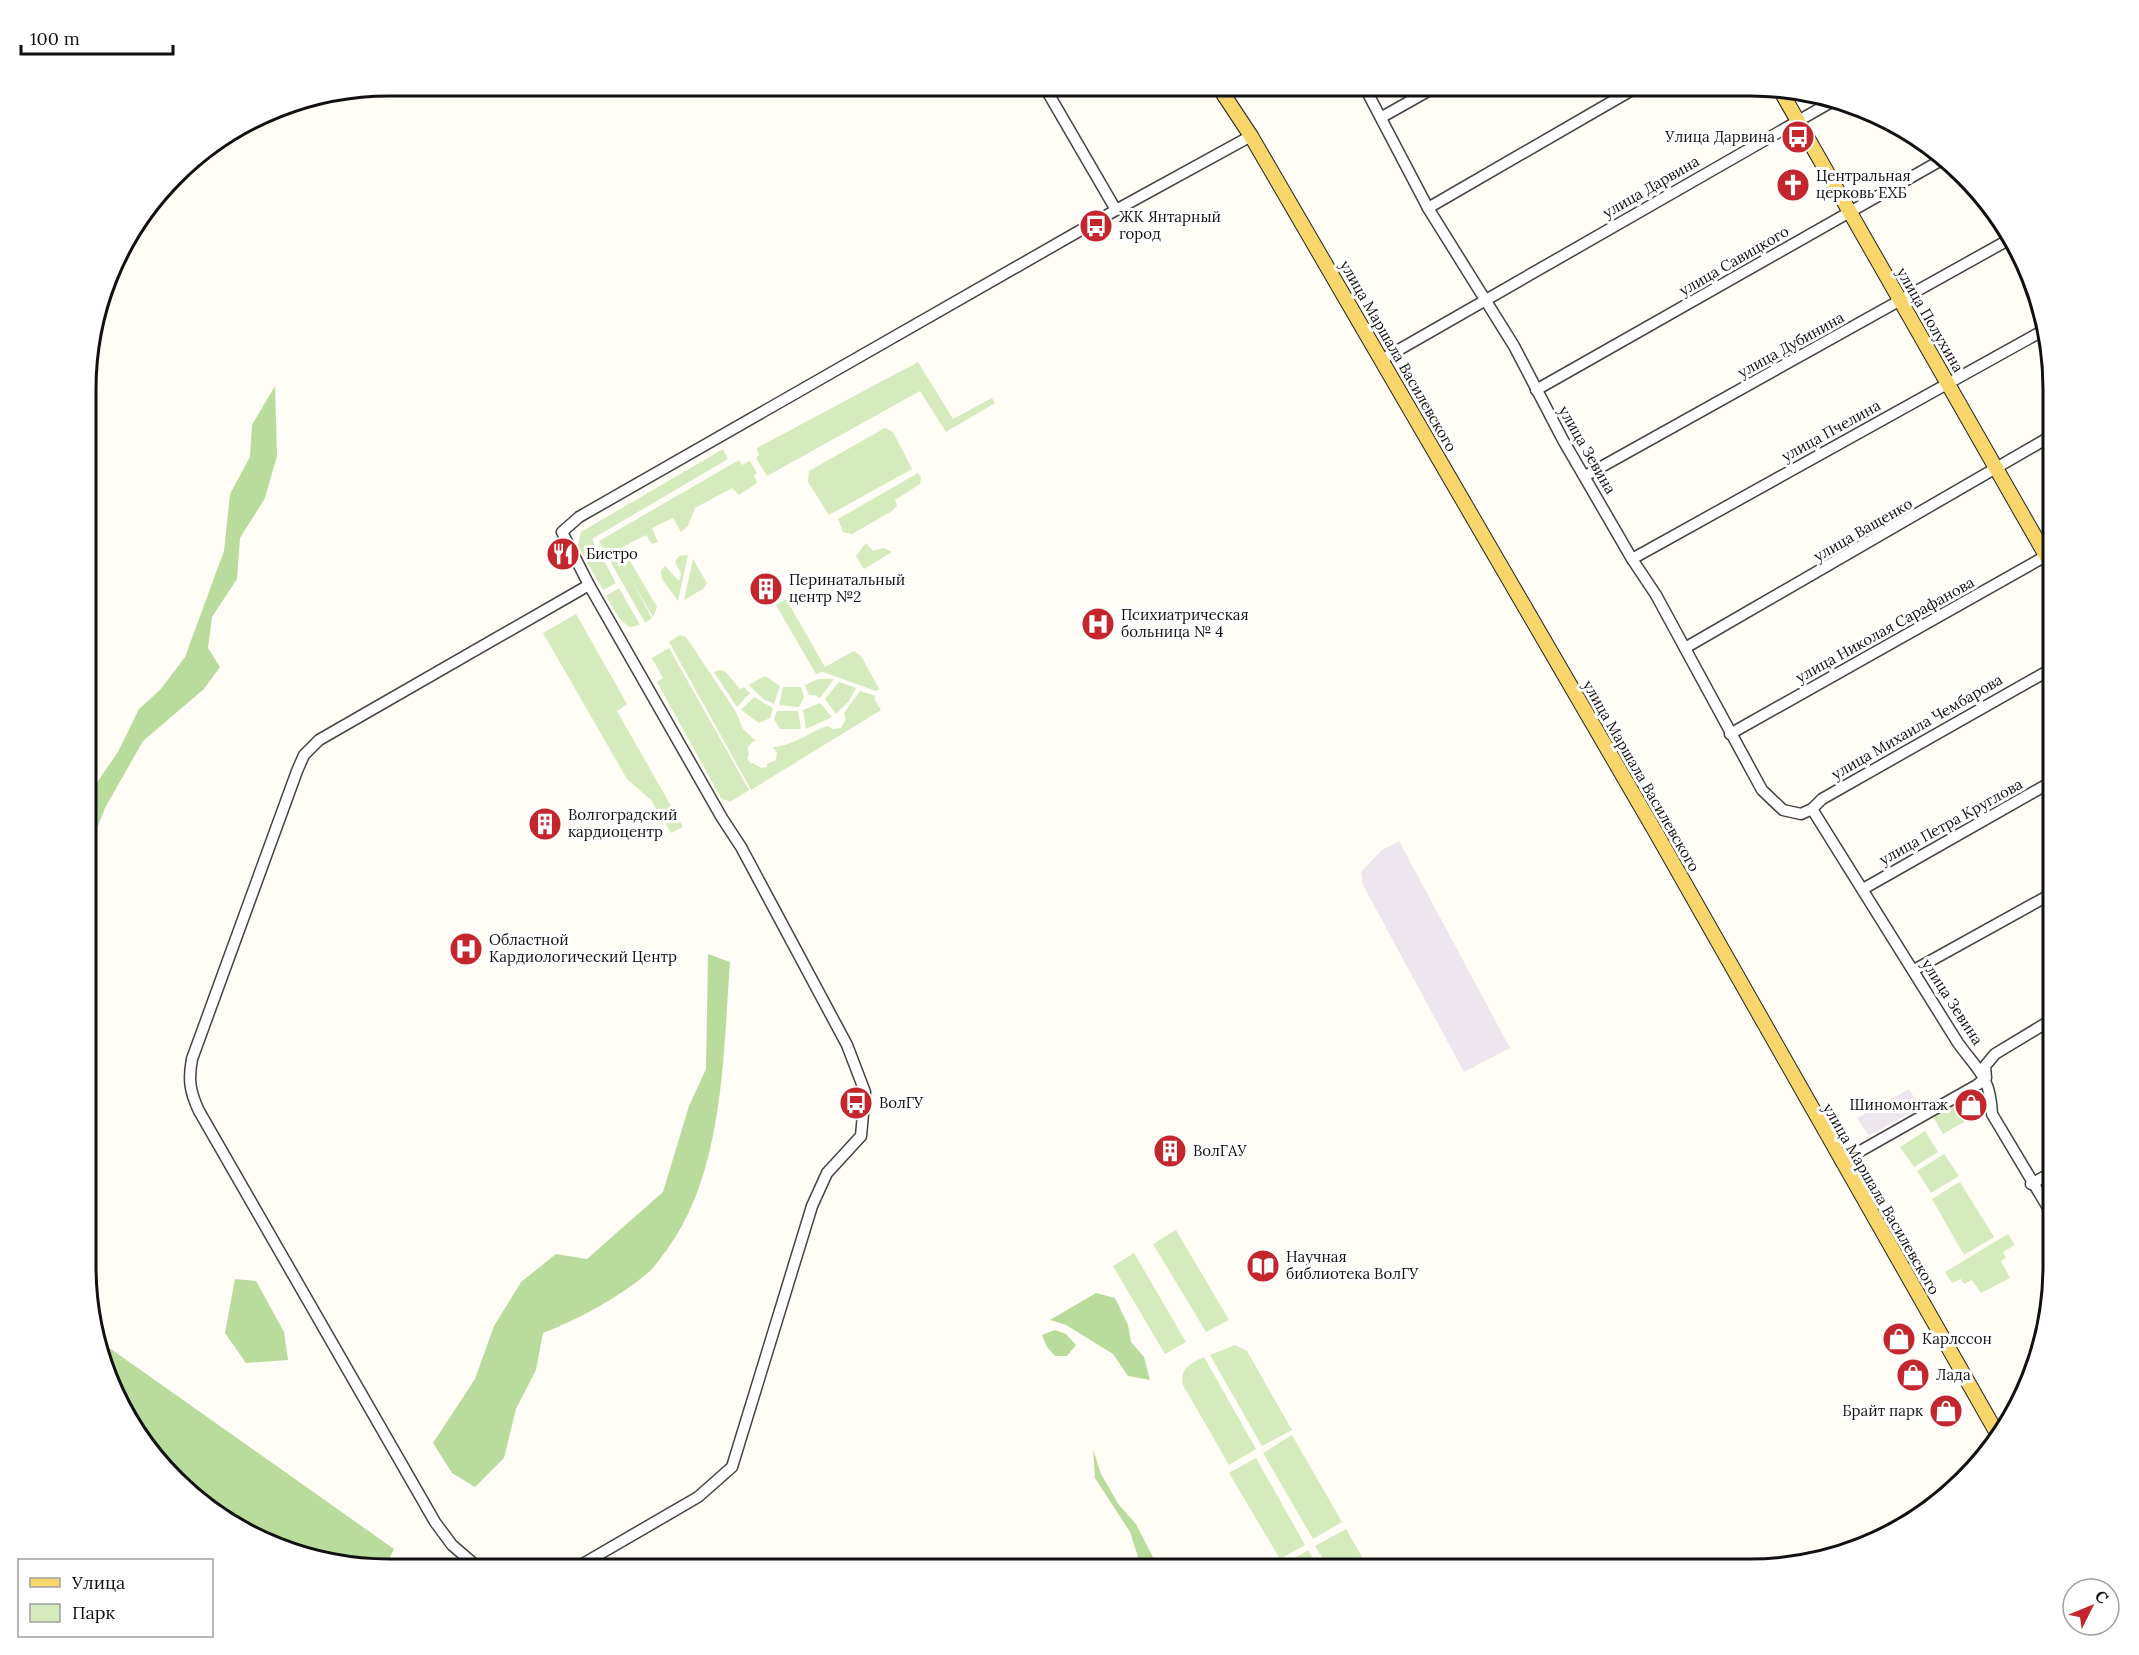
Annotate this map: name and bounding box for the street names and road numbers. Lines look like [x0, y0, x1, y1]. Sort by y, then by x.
street label: улица Дарвина [1599, 151, 1703, 222]
street label: улица Савицкого [1675, 221, 1792, 300]
street label: улица Маршала Василевского [1336, 257, 1461, 455]
street label: улица Полухина [1893, 264, 1968, 376]
street label: улица Дубинина [1734, 307, 1848, 382]
street label: улица Пчелина [1778, 395, 1884, 466]
street label: улица Зевина [1555, 402, 1620, 497]
street label: улица Ващенко [1810, 494, 1916, 566]
street label: улица Николая Сарафанова [1792, 572, 1978, 687]
street label: улица Михаила Чембарова [1828, 670, 2006, 783]
street label: улица Маршала Василевского [1579, 677, 1704, 875]
street label: улица Петра Круглова [1876, 774, 2026, 869]
street label: улица Зевина [1918, 955, 1987, 1049]
street label: улица Маршала Василевского [1819, 1100, 1944, 1298]

